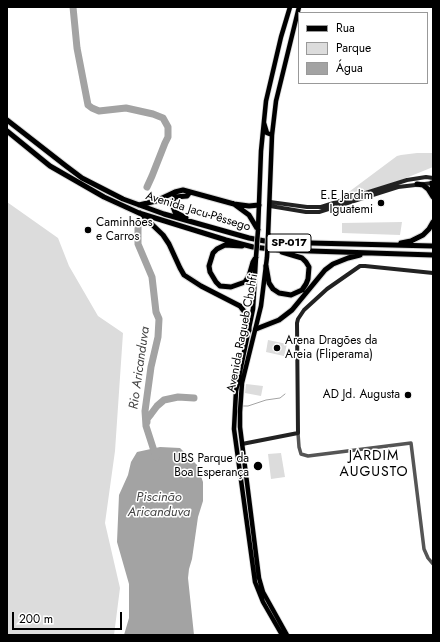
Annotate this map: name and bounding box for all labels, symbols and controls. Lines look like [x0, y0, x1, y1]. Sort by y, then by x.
legend [298, 12, 428, 84]
text: Rua [336, 19, 355, 37]
text: Parque [336, 39, 371, 57]
text: Água [336, 59, 363, 77]
street label: Avenida Jacu-Pêssego [144, 189, 252, 235]
place label: E.E Jardim Iguatemi [321, 189, 373, 217]
marker: E.E Jardim Iguatemi [376, 198, 386, 208]
place label: Caminhões e Carros [96, 216, 153, 244]
marker: Caminhões e Carros [83, 225, 93, 235]
road number: SP-017 [267, 234, 311, 252]
street label: Avenida Ragueb Chohfi [224, 273, 262, 393]
water label: Rio Aricanduva [126, 326, 154, 410]
place label: Arena Dragões da Areia (Fliperama) [285, 334, 377, 362]
marker: Arena Dragões da Areia (Fliperama) [272, 343, 282, 353]
place label: AD Jd. Augusta [323, 388, 400, 402]
marker: AD Jd. Augusta [403, 390, 413, 400]
district label: JARDIM AUGUSTO [339, 449, 409, 482]
place label: UBS Parque da Boa Esperança [173, 452, 249, 480]
marker: UBS Parque da Boa Esperança [252, 460, 264, 472]
water label: Piscinão Aricanduva [128, 490, 190, 521]
scale bar [14, 604, 124, 630]
text: 200 m [19, 610, 53, 628]

